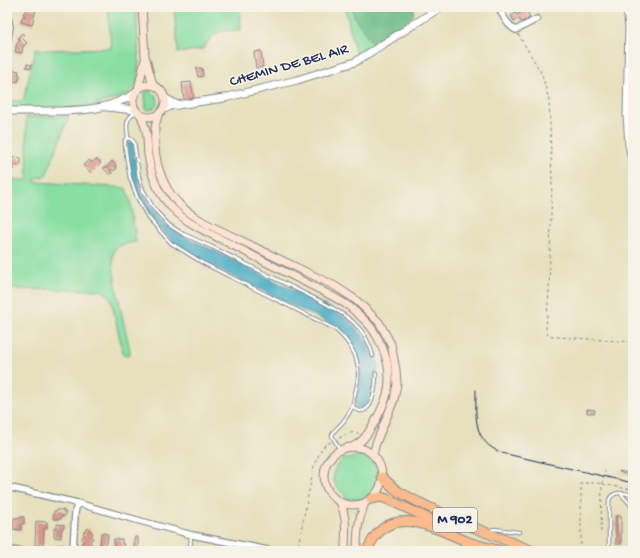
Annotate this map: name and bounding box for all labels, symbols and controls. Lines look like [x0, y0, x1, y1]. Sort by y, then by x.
street label: CHEMIN DE BEL AIR [228, 40, 351, 92]
road number: M 902 [433, 508, 477, 532]

